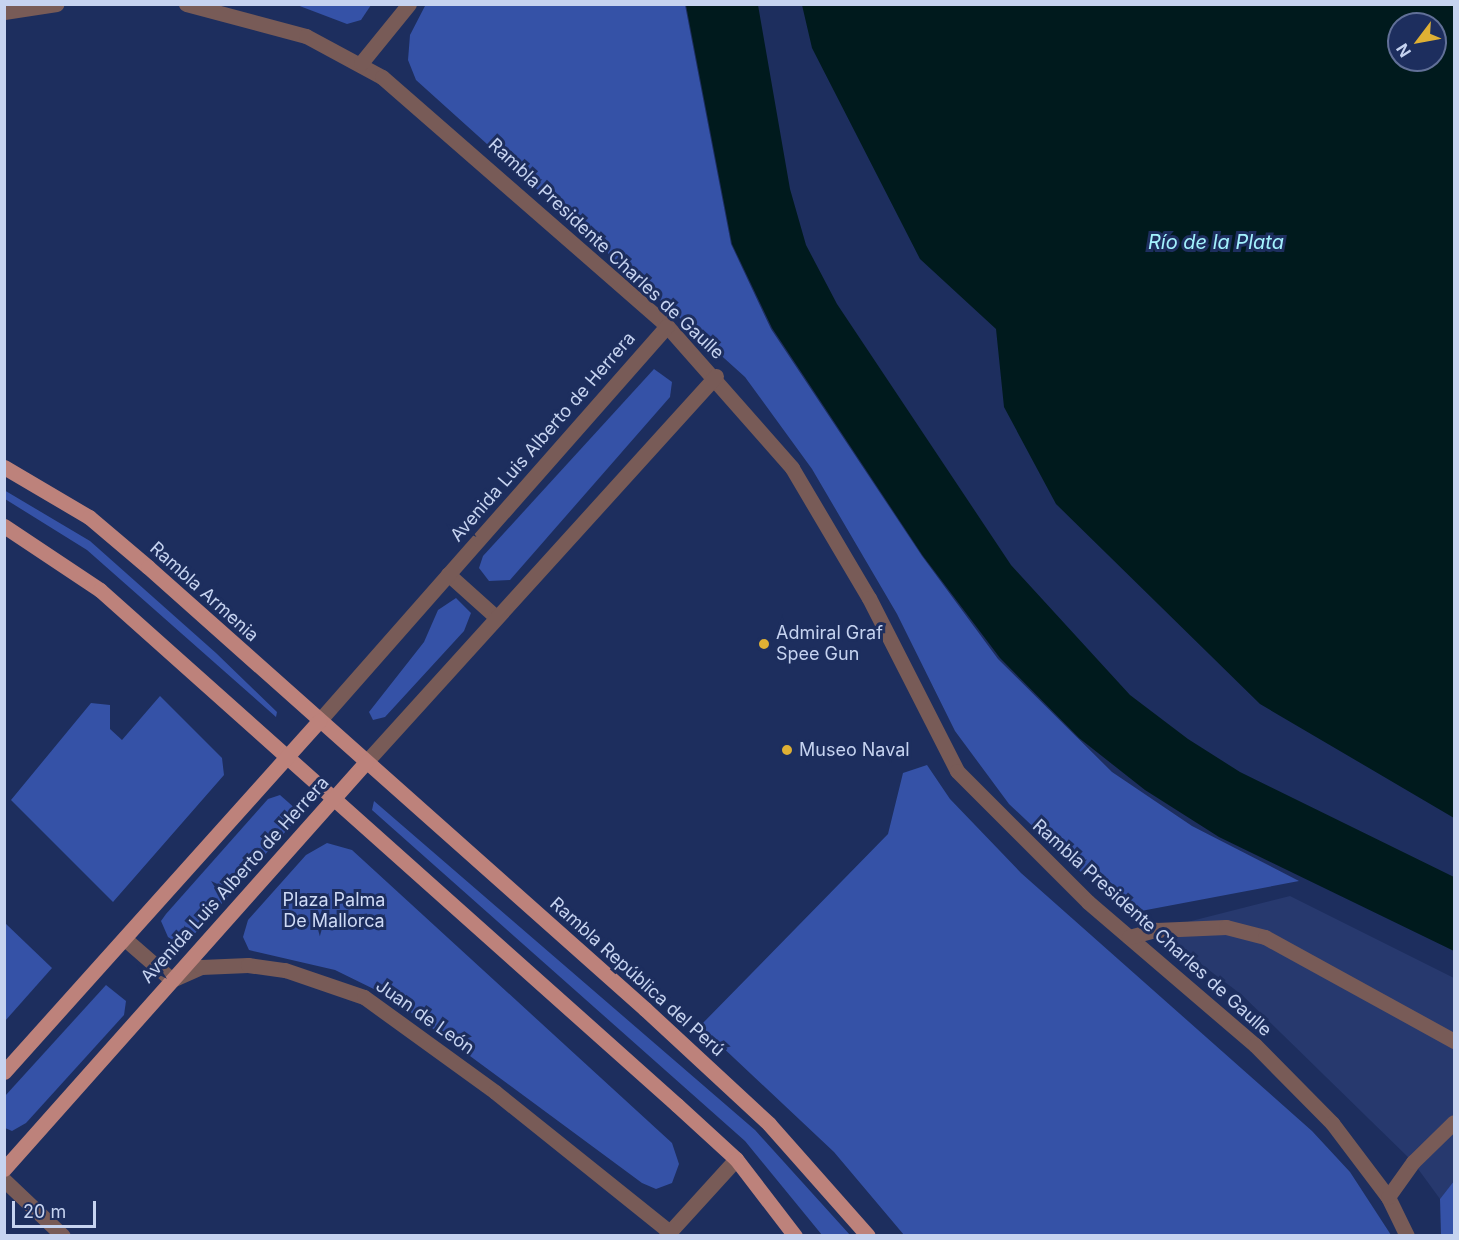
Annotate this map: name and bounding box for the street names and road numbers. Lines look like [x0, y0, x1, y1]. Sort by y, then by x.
street label: Rambla Presidente Charles de Gaulle [484, 134, 728, 364]
street label: Avenida Luis Alberto de Herrera [446, 328, 640, 546]
street label: Rambla Armenia [145, 538, 263, 646]
street label: Avenida Luis Alberto de Herrera [136, 772, 334, 988]
street label: Rambla Presidente Charles de Gaulle [1028, 815, 1276, 1041]
street label: Rambla República del Perú [545, 893, 729, 1061]
street label: Juan de León [372, 975, 478, 1059]

